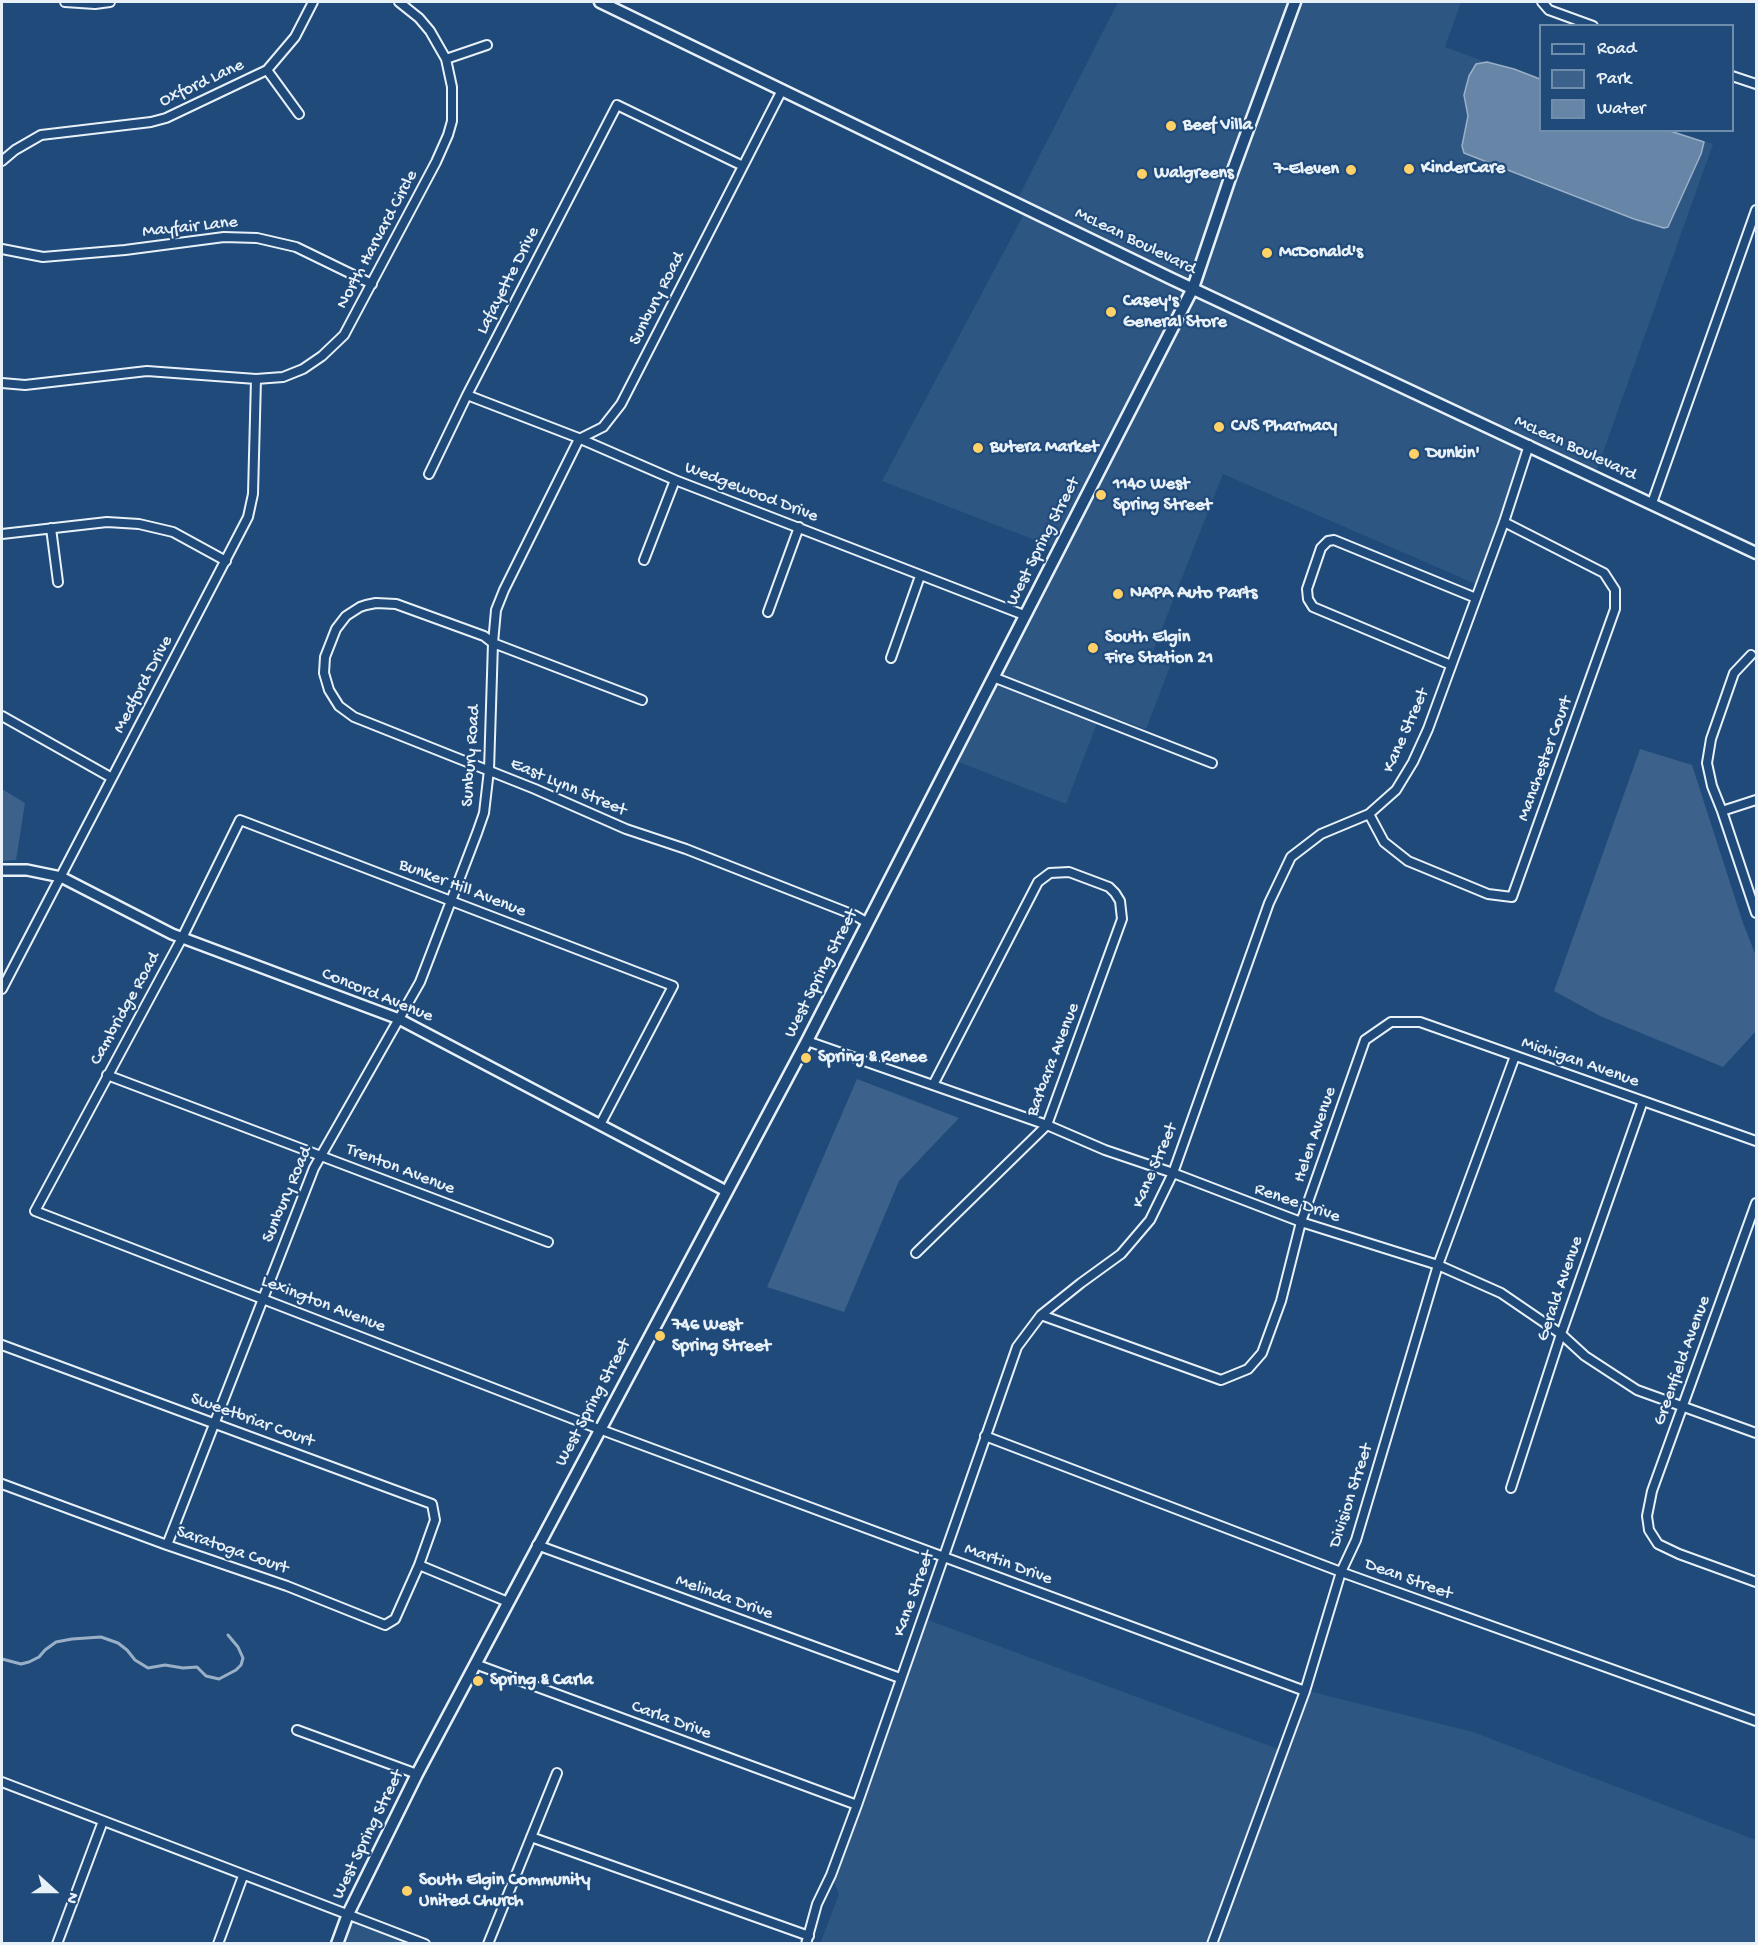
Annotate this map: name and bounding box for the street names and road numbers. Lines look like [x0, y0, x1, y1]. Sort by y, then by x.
street label: Oxford Lane [156, 55, 248, 113]
street label: North Harvard Circle [332, 167, 424, 313]
street label: McLean Boulevard [1071, 203, 1199, 281]
street label: Mayfair Lane [141, 212, 239, 244]
street label: Lafayette Drive [473, 224, 545, 338]
street label: Sunbury Road [625, 249, 691, 349]
street label: McLean Boulevard [1510, 411, 1640, 487]
street label: Wedgewood Drive [681, 458, 821, 528]
street label: West Spring Street [1002, 474, 1086, 610]
street label: Medford Drive [109, 632, 179, 738]
street label: Kane Street [1379, 685, 1435, 777]
street label: Manchester Court [1513, 694, 1579, 824]
street label: Sunbury Road [458, 704, 486, 808]
street label: East Lynn Street [507, 754, 629, 822]
street label: Bunker Hill Avenue [395, 855, 529, 923]
street label: West Spring Street [780, 906, 864, 1042]
street label: Cambridge Road [86, 949, 166, 1069]
street label: Concord Avenue [318, 964, 436, 1028]
street label: Barbara Avenue [1022, 1000, 1086, 1120]
street label: Michigan Avenue [1518, 1033, 1642, 1093]
street label: Helen Avenue [1290, 1084, 1342, 1186]
street label: Kane Street [1128, 1120, 1184, 1212]
street label: Trenton Avenue [343, 1139, 457, 1201]
street label: Sunbury Road [258, 1144, 318, 1246]
street label: Renee Drive [1251, 1179, 1343, 1229]
street label: Gerald Avenue [1533, 1234, 1589, 1344]
street label: Lexington Avenue [258, 1271, 388, 1339]
street label: Greenfield Avenue [1650, 1293, 1716, 1429]
street label: West Spring Street [551, 1336, 637, 1470]
street label: Sweetbriar Court [187, 1389, 317, 1453]
street label: Division Street [1325, 1441, 1379, 1551]
street label: Saratoga Court [173, 1522, 291, 1580]
street label: Martin Drive [961, 1539, 1055, 1591]
street label: Kane Street [889, 1548, 941, 1640]
street label: Dean Street [1361, 1554, 1455, 1606]
street label: Melinda Drive [672, 1570, 776, 1626]
street label: Carla Drive [628, 1697, 714, 1745]
street label: West Spring Street [328, 1767, 410, 1903]

